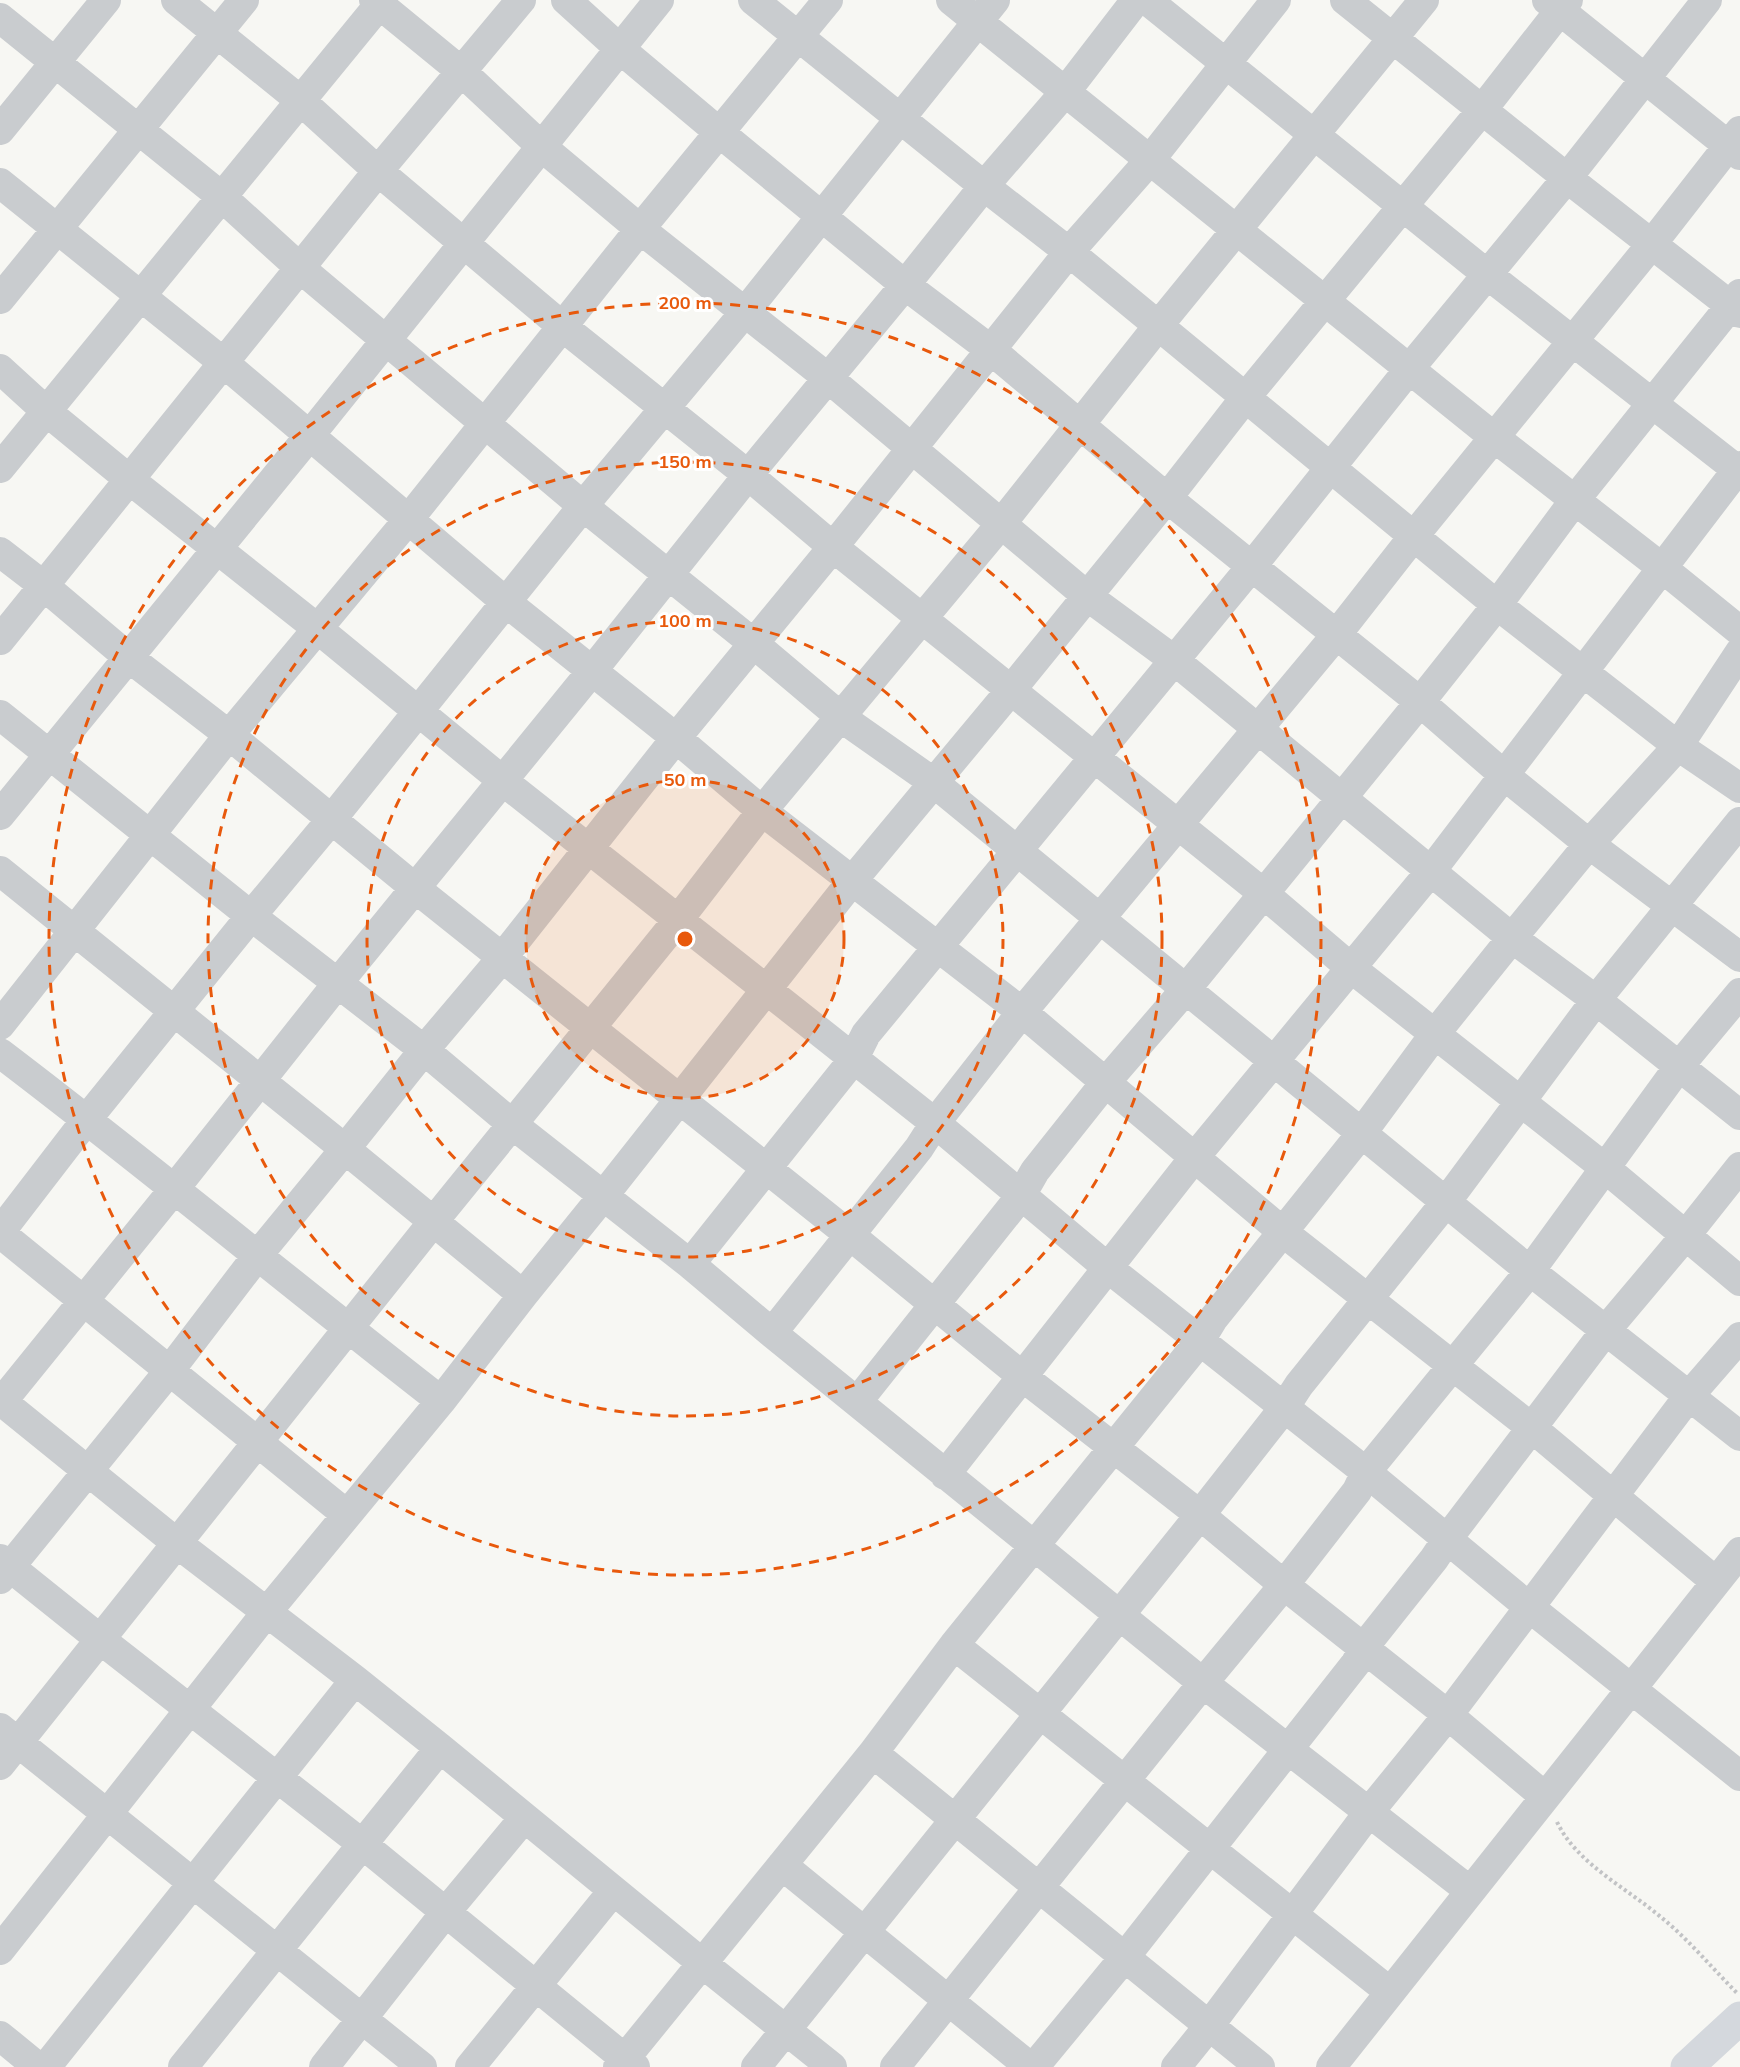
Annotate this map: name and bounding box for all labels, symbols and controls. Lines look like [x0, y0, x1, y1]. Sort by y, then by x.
text: 200 m [658, 291, 712, 314]
text: 150 m [658, 450, 712, 473]
text: 100 m [658, 609, 712, 632]
text: 50 m [664, 768, 706, 791]
centre of rings [675, 929, 695, 949]

